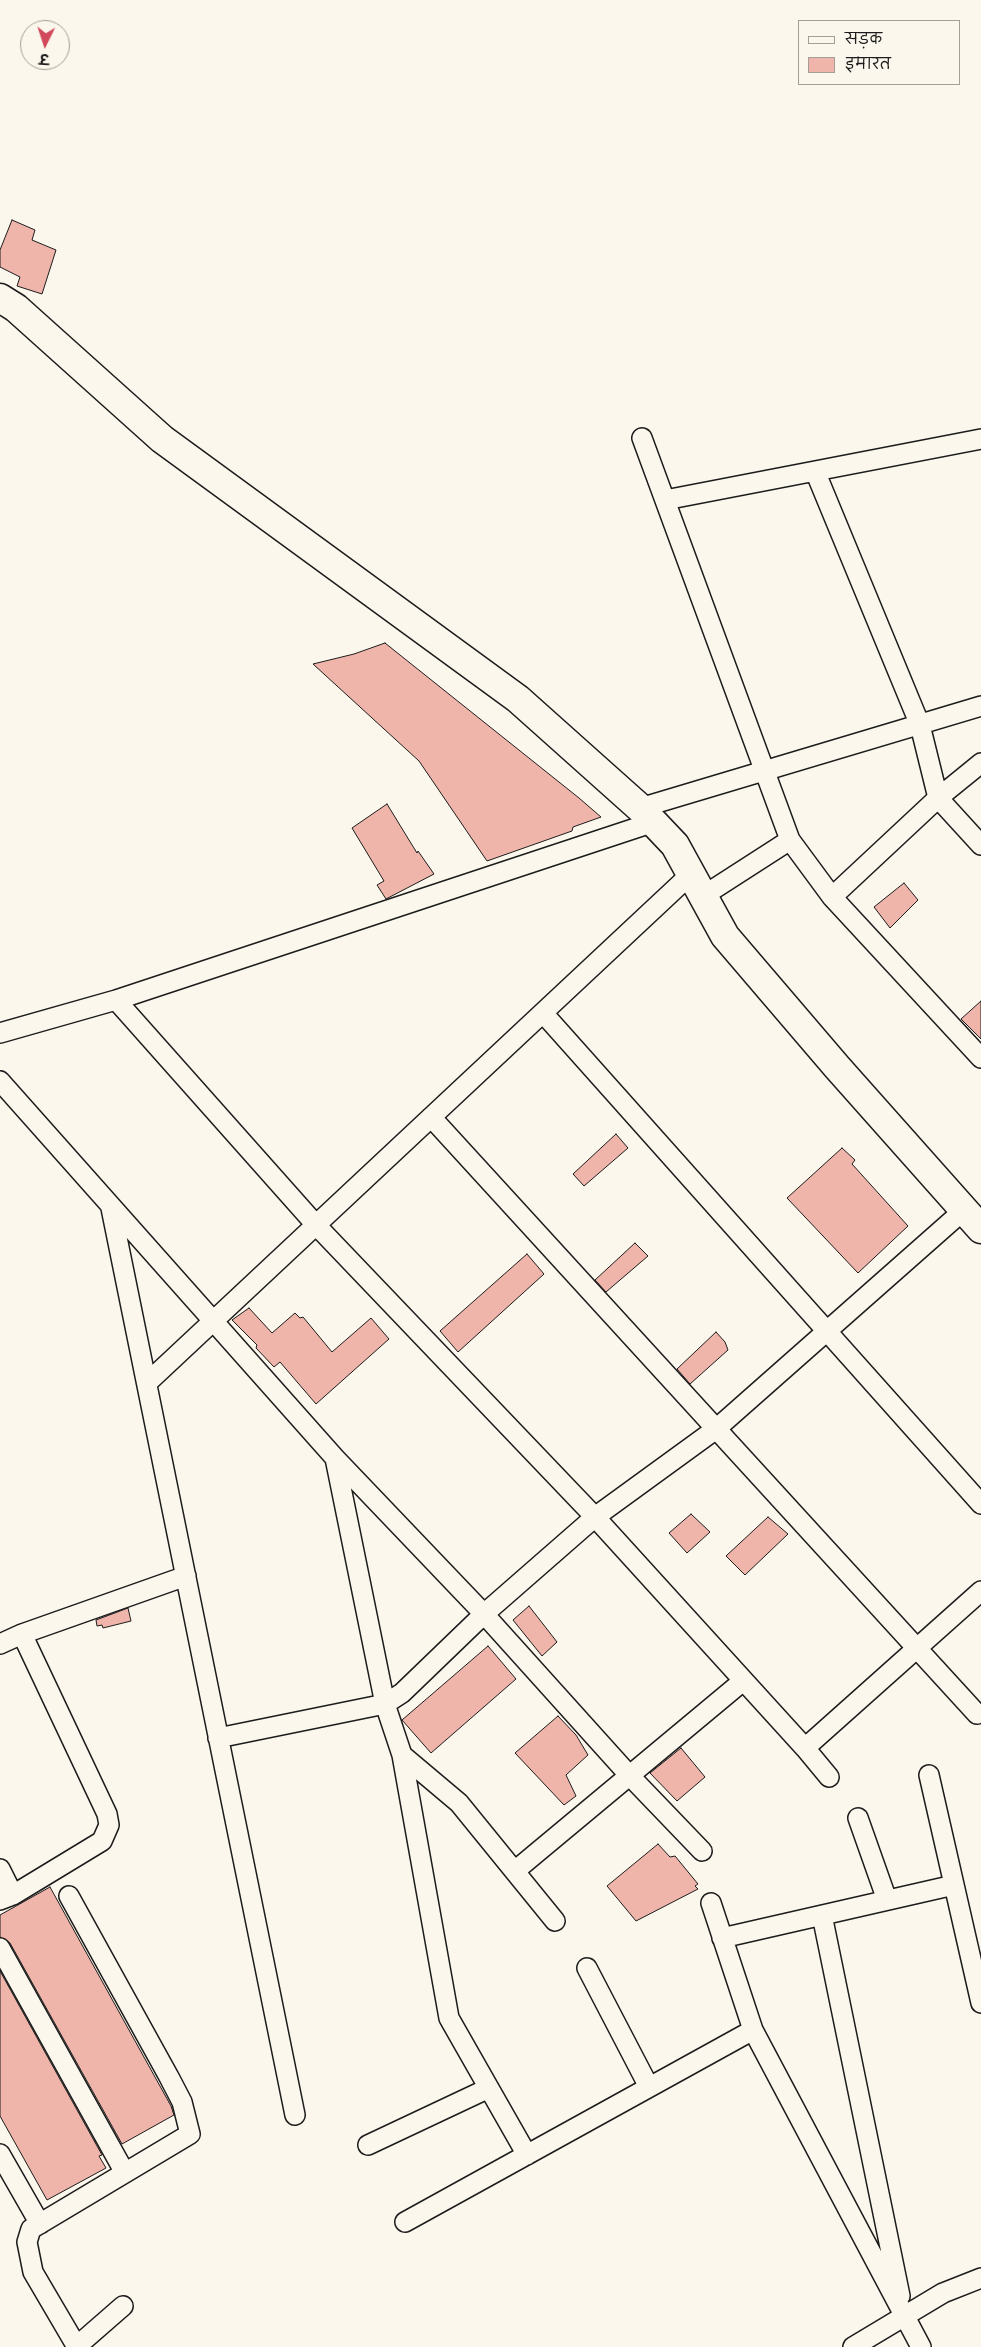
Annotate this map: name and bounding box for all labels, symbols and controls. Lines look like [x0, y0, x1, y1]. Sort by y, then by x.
north arrow [20, 20, 70, 70]
legend [798, 20, 961, 85]
text: सड़क [845, 29, 882, 49]
text: उ [39, 50, 49, 68]
text: इमारत [845, 54, 891, 74]

